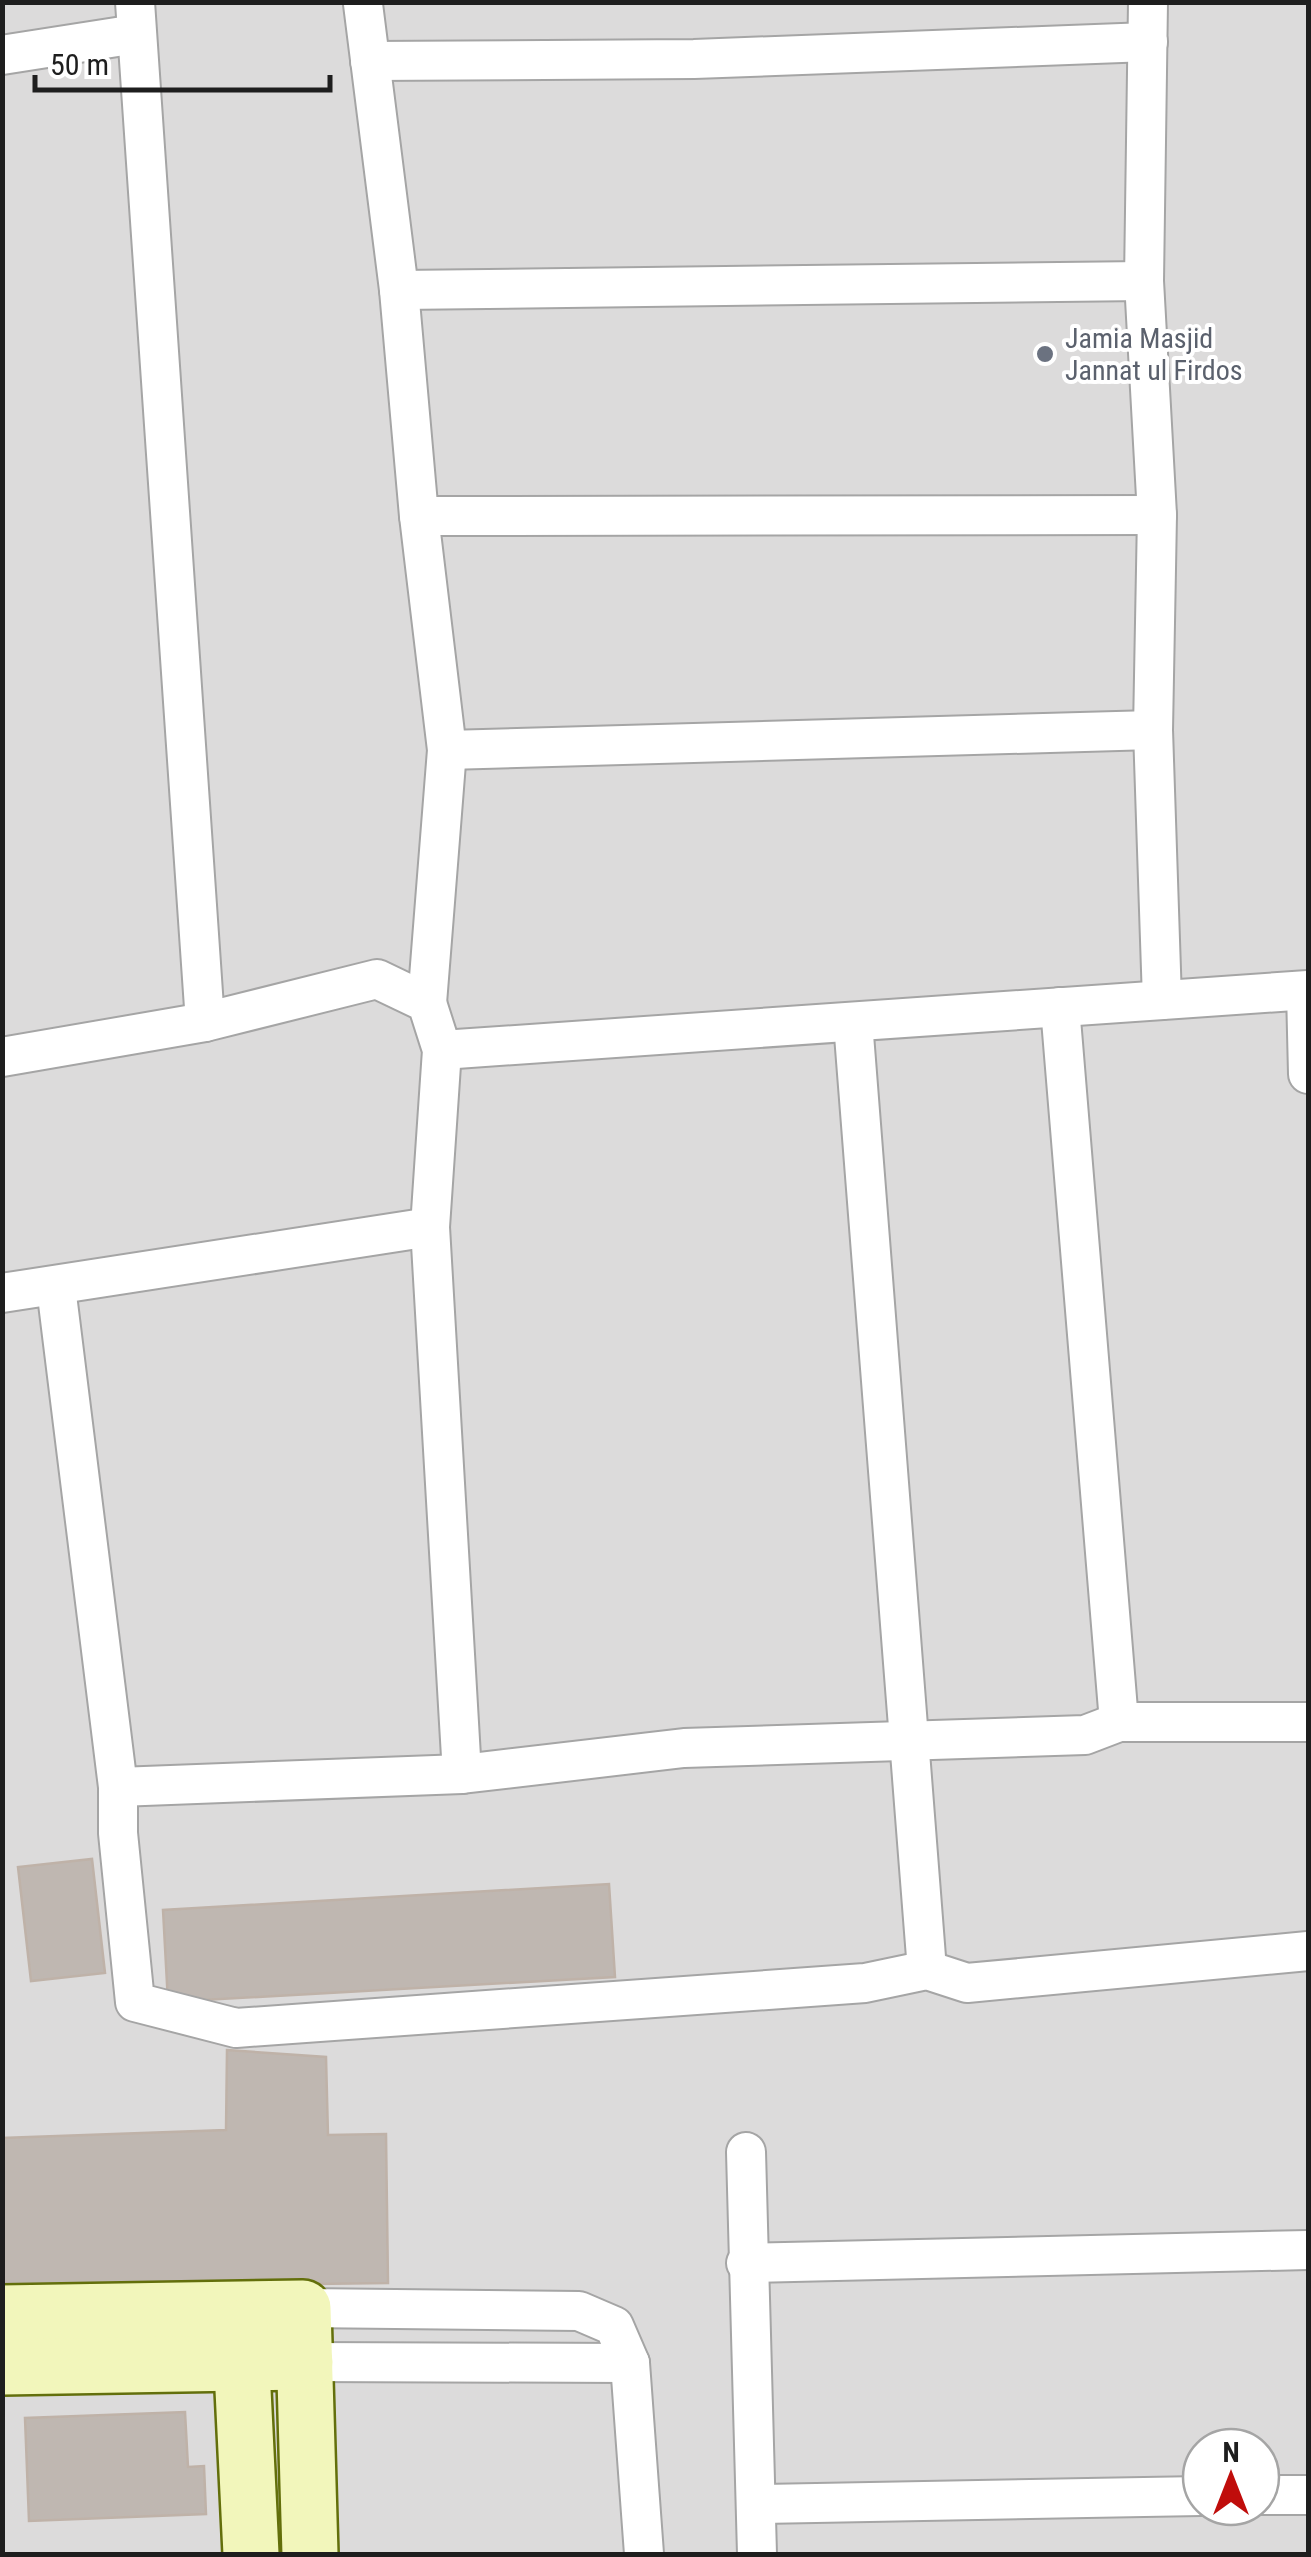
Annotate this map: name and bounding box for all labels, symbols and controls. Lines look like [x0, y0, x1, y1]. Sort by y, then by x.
scale bar [35, 30, 330, 92]
text: 50 m [50, 47, 109, 82]
place label: Jamia Masjid Jannat ul Firdos [1065, 322, 1242, 387]
marker: Jamia Masjid Jannat ul Firdos [1034, 343, 1056, 365]
north arrow [1181, 2427, 1281, 2527]
text: N [1222, 2436, 1240, 2469]

